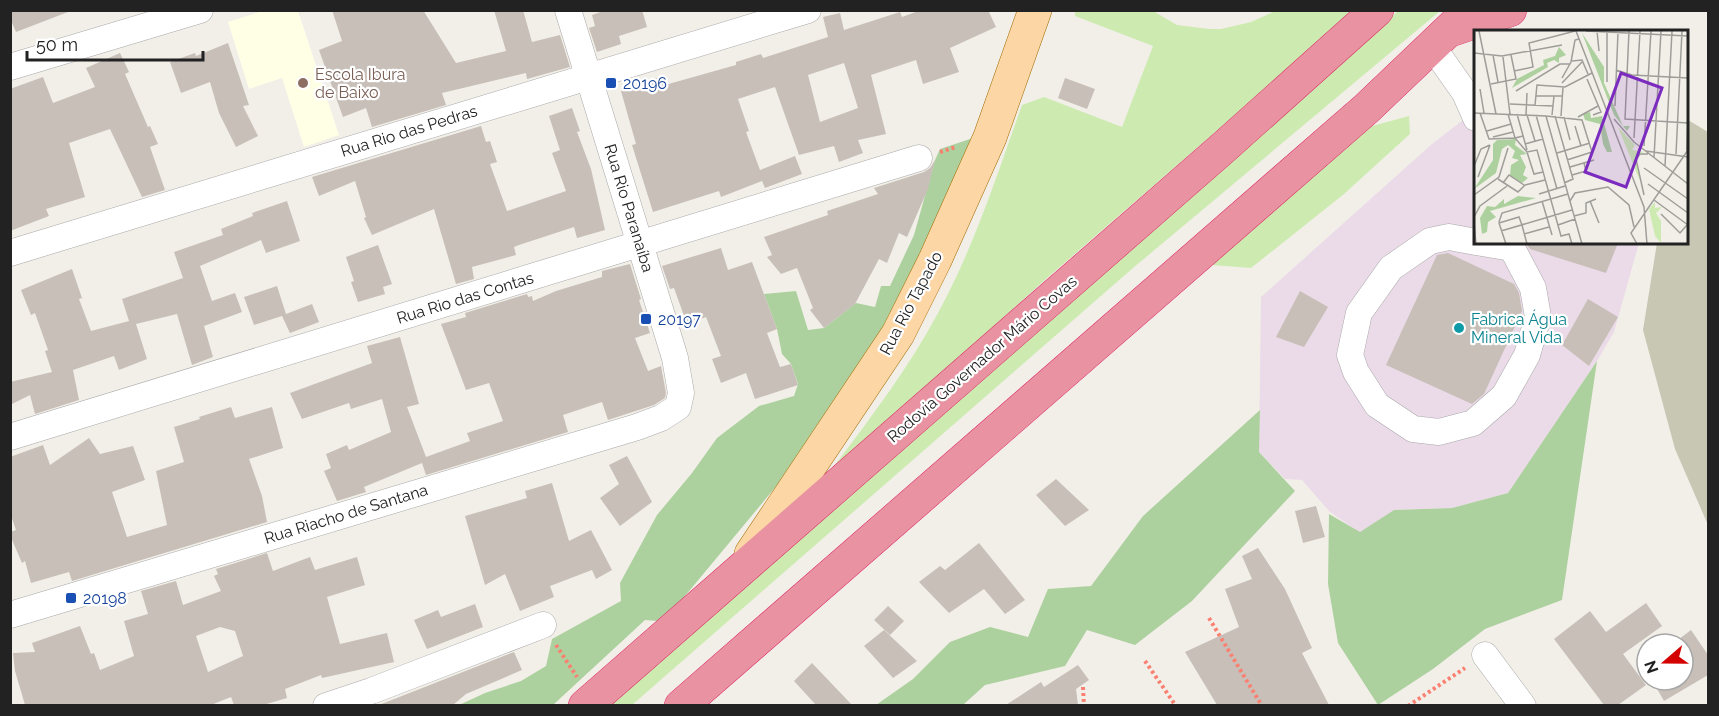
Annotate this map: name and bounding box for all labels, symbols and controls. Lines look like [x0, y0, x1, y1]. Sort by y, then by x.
scale bar [27, 24, 202, 62]
inset map [1474, 30, 1689, 244]
text: 50 m [36, 34, 78, 55]
place label: Escola Ibura de Baixo [315, 65, 405, 102]
place label: 20196 [623, 74, 667, 93]
marker: Escola Ibura de Baixo [296, 76, 310, 90]
marker: 20196 [604, 76, 618, 90]
street label: Rua Rio das Pedras [338, 101, 480, 161]
street label: Rua Rio Paranaíba [600, 142, 658, 274]
street label: Rua Rio Tapado [876, 248, 946, 358]
street label: Rua Rio das Contas [394, 268, 536, 328]
street label: Rodovia Governador Mário Covas [883, 271, 1081, 446]
place label: Fabrica Água Mineral Vida [1471, 309, 1567, 347]
place label: 20197 [658, 310, 701, 329]
marker: 20197 [639, 312, 653, 326]
marker: Fabrica Água Mineral Vida [1452, 321, 1466, 335]
street label: Rua Riacho de Santana [262, 480, 430, 548]
place label: 20198 [83, 589, 127, 608]
marker: 20198 [64, 591, 78, 605]
north arrow [1635, 632, 1695, 692]
text: N [1640, 658, 1662, 676]

